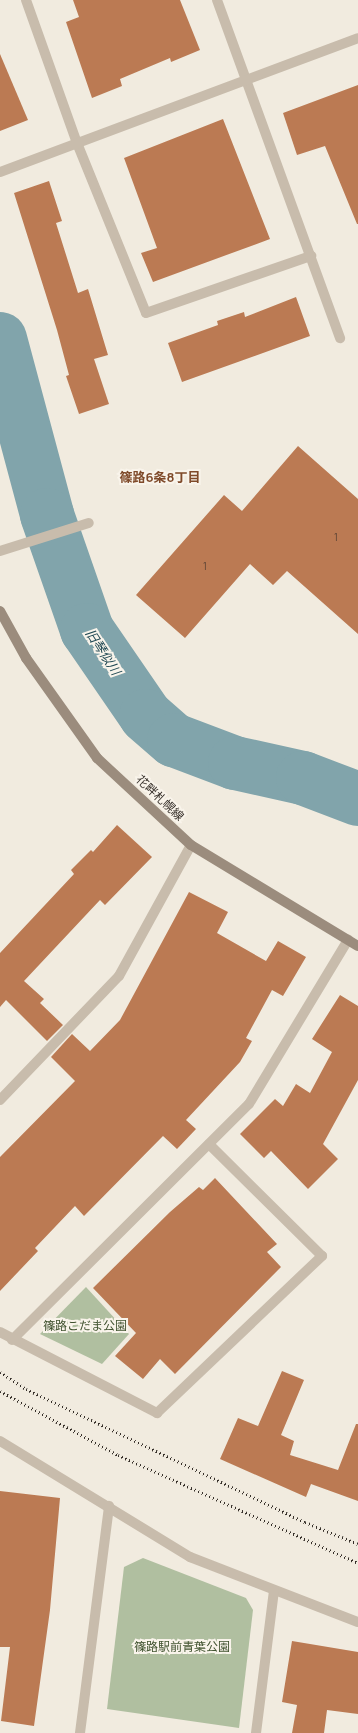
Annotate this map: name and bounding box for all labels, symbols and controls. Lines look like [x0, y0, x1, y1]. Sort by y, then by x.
district label: 篠路6条8丁目 [119, 469, 201, 485]
house number: 1 [334, 532, 338, 544]
house number: 1 [203, 561, 207, 573]
water label: 旧琴似川 [82, 626, 124, 678]
street label: 花畔札幌線 [133, 772, 187, 824]
park label: 篠路こだま公園 [43, 1319, 127, 1333]
park label: 篠路駅前青葉公園 [134, 1640, 230, 1654]

